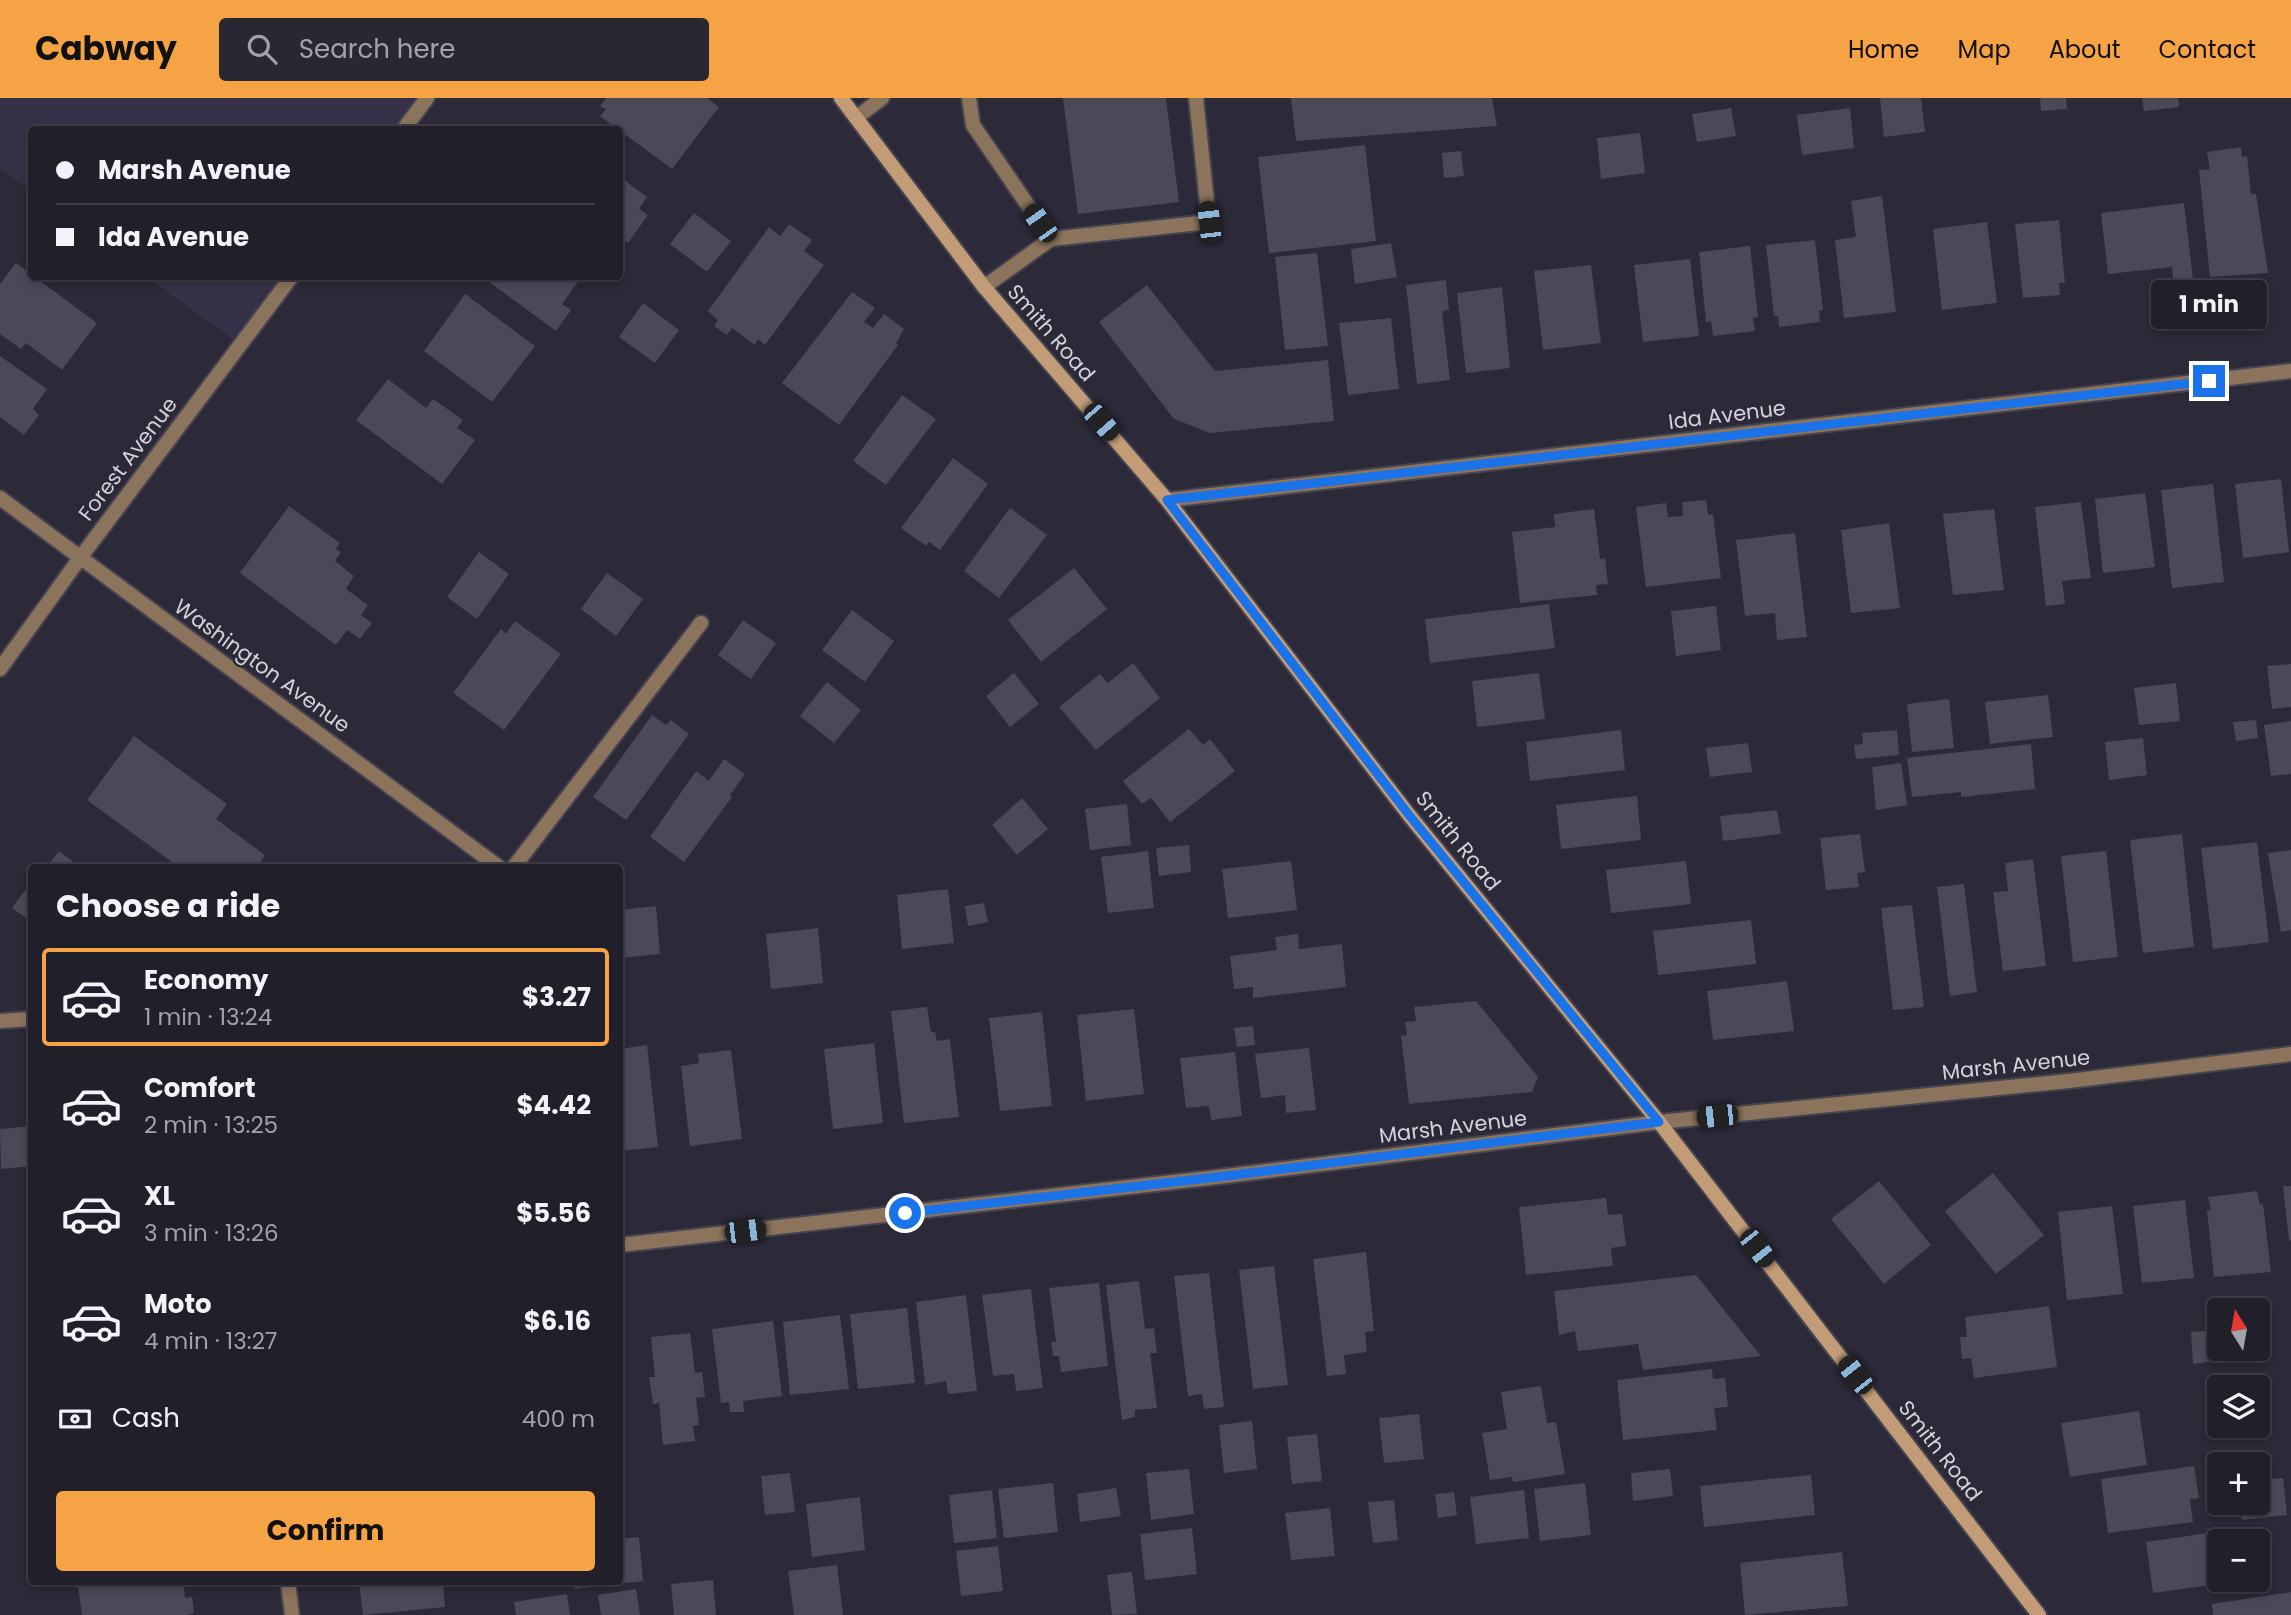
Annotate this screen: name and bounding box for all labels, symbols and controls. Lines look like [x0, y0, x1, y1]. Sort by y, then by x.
search box [219, 18, 709, 81]
text: Cabway [35, 25, 177, 72]
icon: search [243, 30, 281, 68]
text: Search here [299, 31, 455, 67]
text: Home [1848, 33, 1920, 66]
text: Map [1958, 33, 2011, 66]
text: About [2049, 33, 2120, 66]
text: Contact [2158, 33, 2256, 66]
text: Marsh Avenue [98, 152, 291, 188]
car [1020, 200, 1061, 246]
car [1197, 200, 1222, 244]
text: Ida Avenue [98, 219, 249, 255]
street label: Smith Road [1001, 278, 1102, 388]
callout: 1 min [2151, 280, 2267, 328]
text: 1 min [2179, 288, 2239, 320]
route end [2193, 365, 2225, 397]
street label: Forest Avenue [72, 391, 184, 527]
street label: Ida Avenue [1667, 393, 1787, 436]
car [1080, 399, 1123, 445]
street label: Washington Avenue [168, 592, 356, 739]
street label: Smith Road [1409, 785, 1508, 897]
text: Choose a ride [56, 883, 280, 928]
text: Economy [144, 962, 268, 998]
icon: car [60, 966, 123, 1029]
text: $3.27 [522, 979, 591, 1015]
text: 1 min · 13:24 [144, 1001, 272, 1033]
street label: Marsh Avenue [1940, 1042, 2092, 1087]
text: Comfort [144, 1070, 256, 1106]
icon: car [60, 1074, 123, 1137]
text: $4.42 [517, 1087, 591, 1123]
street label: Marsh Avenue [1377, 1103, 1529, 1150]
car [1696, 1103, 1739, 1129]
text: 2 min · 13:25 [144, 1109, 278, 1141]
text: XL [144, 1178, 175, 1214]
icon: car [60, 1182, 123, 1245]
text: $5.56 [516, 1195, 591, 1231]
route start [889, 1197, 921, 1229]
text: 3 min · 13:26 [144, 1217, 279, 1249]
car [723, 1218, 768, 1244]
car [1736, 1225, 1779, 1271]
text: Moto [144, 1286, 212, 1322]
icon: car [60, 1290, 123, 1353]
north arrow [2207, 1298, 2270, 1362]
map controls [2207, 1298, 2270, 1592]
text: $6.16 [524, 1303, 591, 1339]
text: 4 min · 13:27 [144, 1325, 277, 1357]
car [1834, 1352, 1877, 1398]
button: layers [2207, 1375, 2270, 1438]
street label: Smith Road [1892, 1394, 1989, 1507]
icon: cash [56, 1400, 94, 1438]
text: Cash [112, 1400, 180, 1436]
text: 400 m [522, 1403, 595, 1435]
button: + [2207, 1452, 2270, 1515]
button: Confirm [56, 1491, 595, 1571]
button: − [2207, 1529, 2270, 1592]

